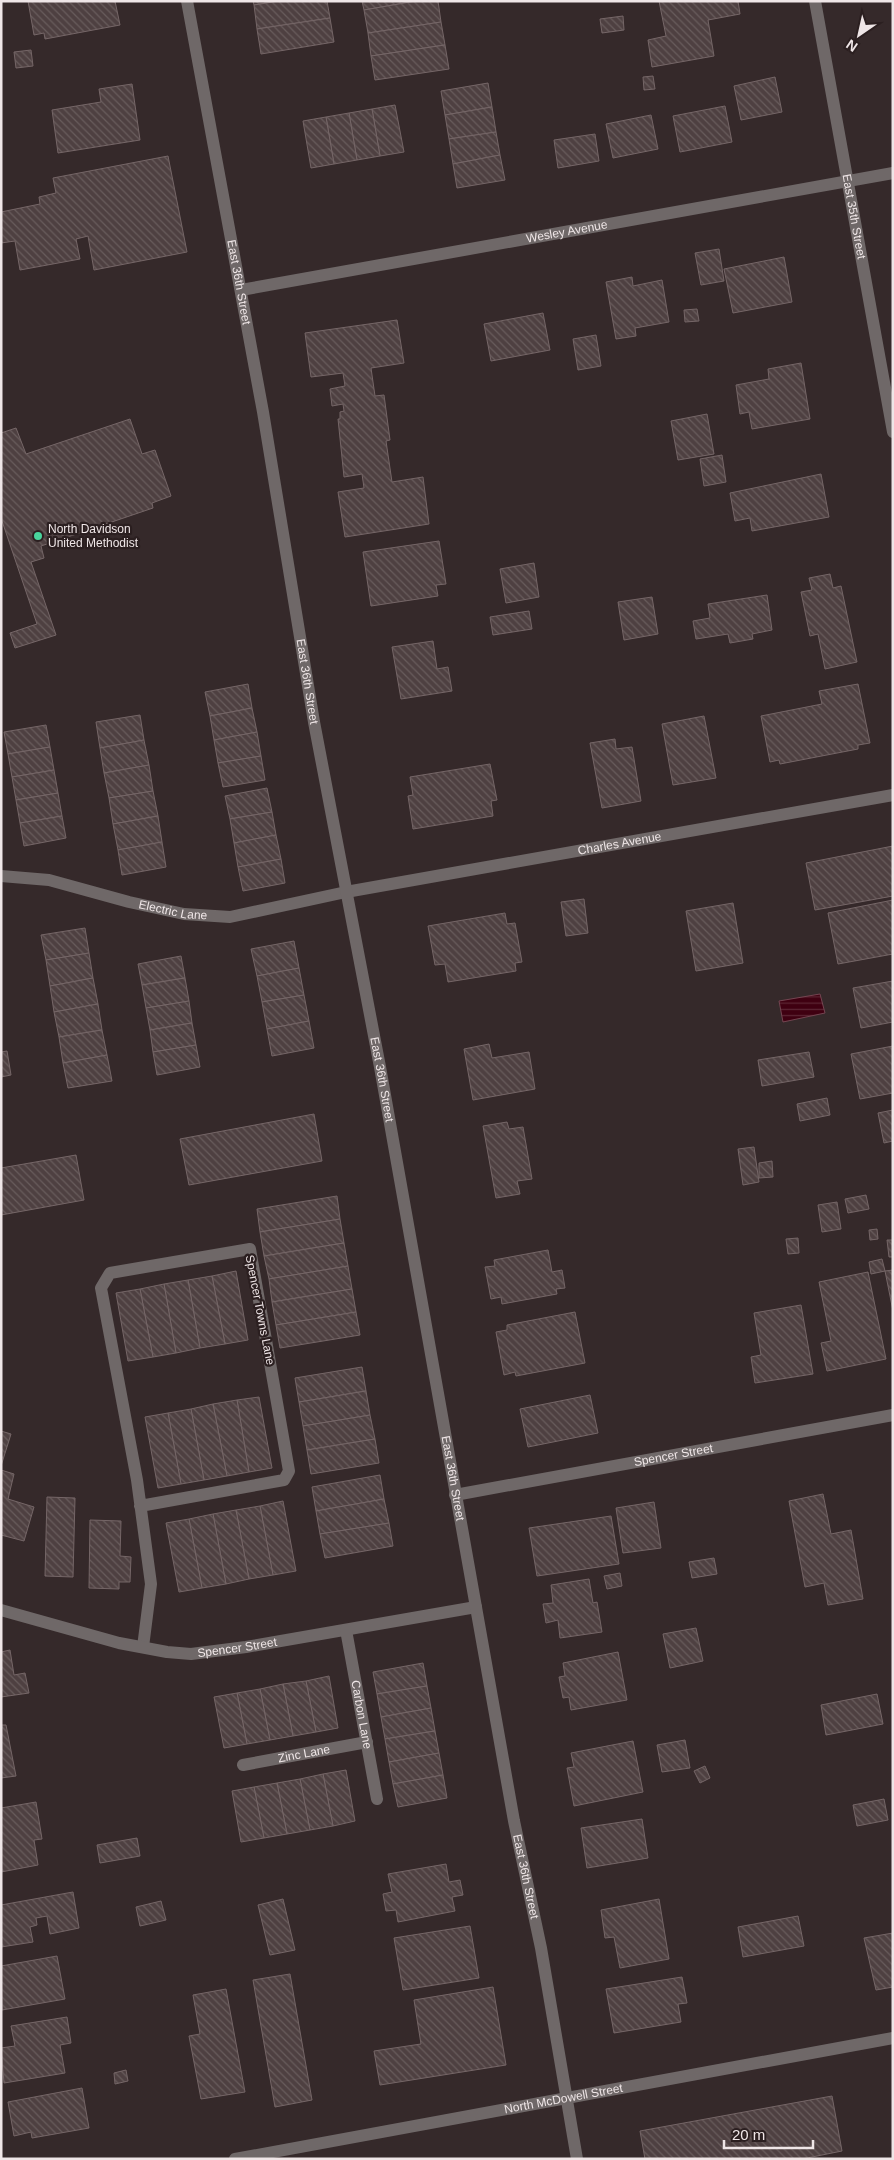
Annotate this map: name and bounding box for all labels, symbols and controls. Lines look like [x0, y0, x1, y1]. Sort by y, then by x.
north arrow [834, 10, 884, 60]
text: N [843, 36, 860, 55]
street label: East 35th Street [839, 173, 869, 261]
street label: Wesley Avenue [525, 217, 609, 246]
street label: East 36th Street [224, 239, 254, 327]
place label: North Davidson United Methodist [48, 522, 139, 550]
marker: North Davidson United Methodist [32, 530, 44, 542]
street label: East 36th Street [293, 638, 321, 726]
street label: Charles Avenue [577, 829, 663, 858]
street label: Electric Lane [137, 897, 208, 923]
street label: East 36th Street [367, 1036, 397, 1124]
street label: Spencer Towns Lane [242, 1254, 278, 1367]
street label: East 36th Street [439, 1434, 468, 1522]
street label: Spencer Street [633, 1441, 715, 1469]
street label: Spencer Street [197, 1635, 279, 1660]
street label: Carbon Lane [348, 1679, 375, 1750]
street label: Zinc Lane [277, 1742, 331, 1765]
street label: East 36th Street [510, 1833, 542, 1921]
street label: North McDowell Street [503, 2081, 625, 2116]
scale bar [724, 2118, 813, 2150]
text: 20 m [732, 2126, 765, 2143]

